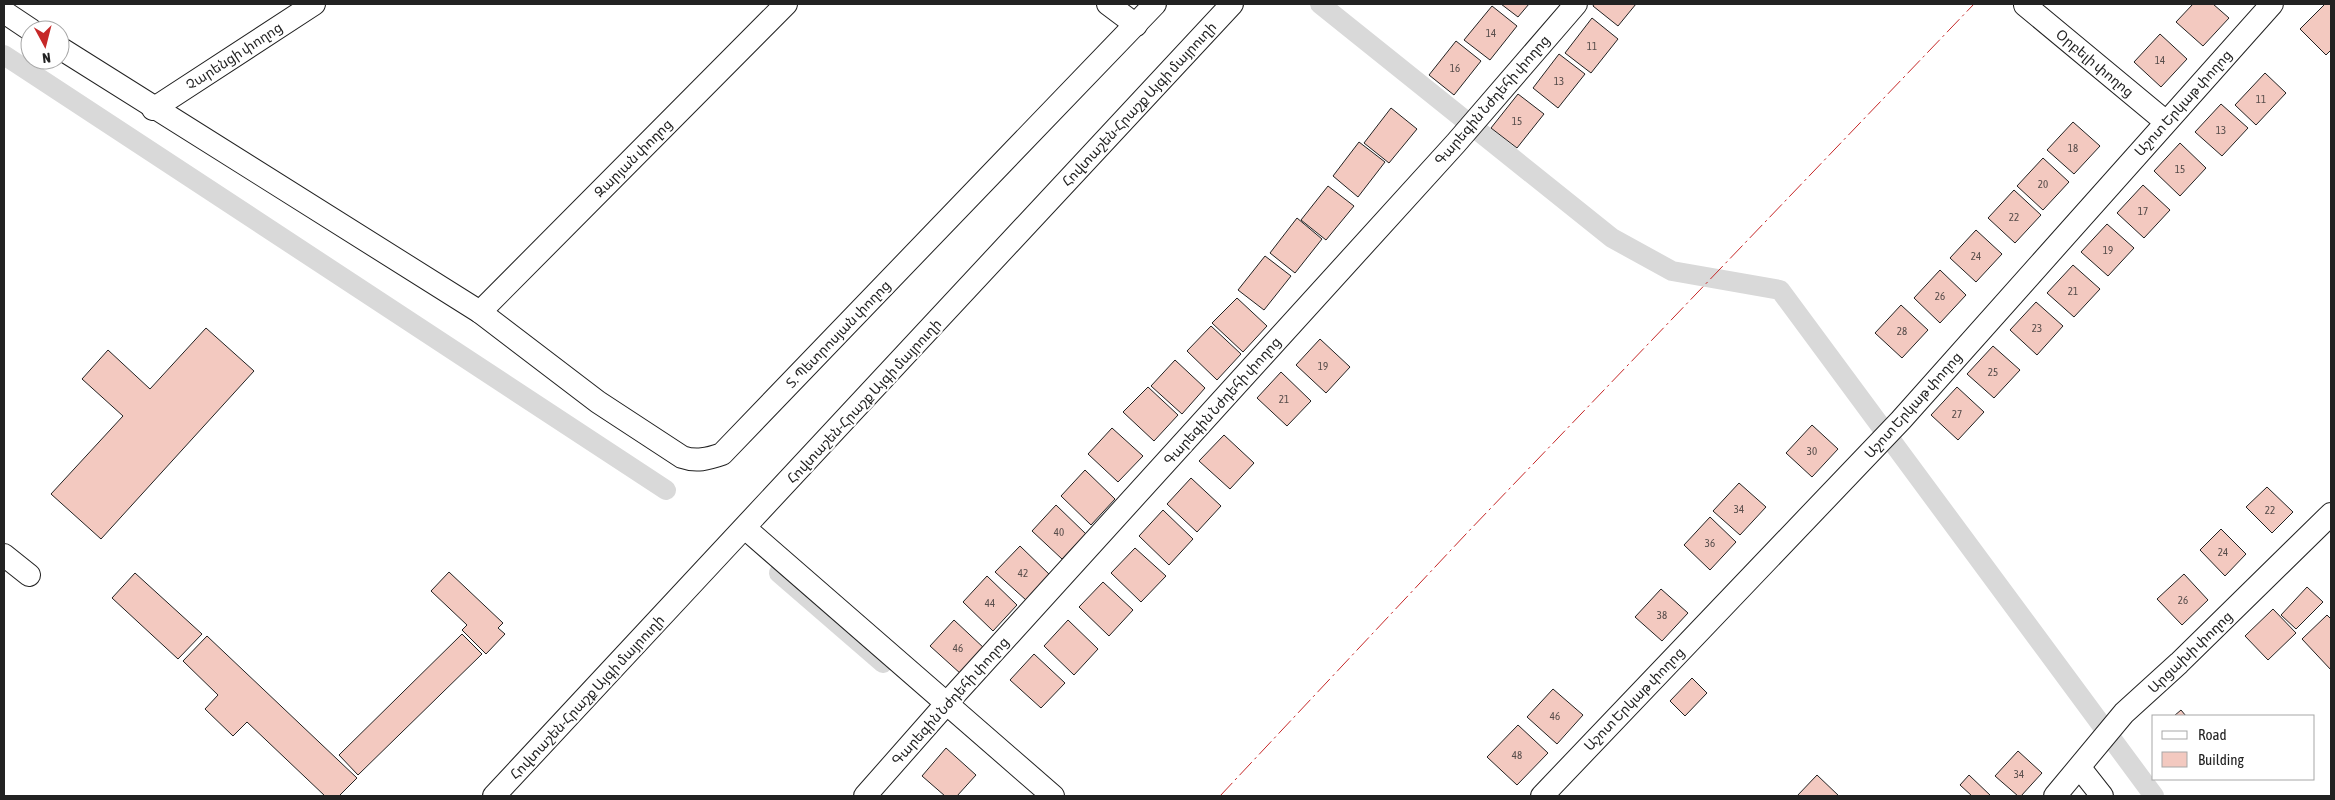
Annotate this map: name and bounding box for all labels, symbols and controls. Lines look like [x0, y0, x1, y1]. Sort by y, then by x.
street label: Չարենցի փողոց [183, 19, 285, 93]
street label: Հովտաշեն-Հրաշք Այգի մայրուղի [1059, 19, 1219, 189]
north arrow [20, 20, 70, 70]
street label: Օրբելի փողոց [2053, 26, 2137, 100]
house number: 14 [1486, 27, 1496, 39]
street label: Գարեգին Նժդեհի փողոց [1431, 32, 1553, 168]
house number: 11 [1587, 40, 1597, 52]
street label: Աշոտ Երկաթ փողոց [2131, 47, 2235, 159]
text: N [42, 49, 52, 66]
house number: 14 [2155, 54, 2165, 66]
house number: 16 [1450, 62, 1460, 74]
house number: 13 [1554, 75, 1564, 87]
house number: 11 [2256, 93, 2266, 105]
house number: 15 [1512, 115, 1522, 127]
street label: Զարյան փողոց [591, 116, 675, 200]
house number: 13 [2216, 124, 2226, 136]
house number: 18 [2068, 142, 2078, 154]
house number: 15 [2175, 163, 2185, 175]
house number: 20 [2038, 178, 2048, 190]
house number: 17 [2138, 205, 2148, 217]
house number: 22 [2009, 211, 2019, 223]
house number: 19 [2103, 244, 2113, 256]
house number: 24 [1971, 250, 1981, 262]
street label: Տ. Պետրոսյան փողոց [783, 277, 893, 391]
house number: 21 [2068, 285, 2078, 297]
house number: 26 [1935, 290, 1945, 302]
street label: Հովտաշեն-Հրաշք Այգի մայրուղի [784, 316, 944, 486]
house number: 23 [2032, 322, 2042, 334]
house number: 28 [1897, 325, 1907, 337]
street label: Գարեգին Նժդեհի փողոց [1160, 334, 1284, 468]
street label: Աշոտ Երկաթ փողոց [1861, 349, 1965, 461]
house number: 19 [1318, 360, 1328, 372]
house number: 25 [1988, 366, 1998, 378]
house number: 21 [1279, 393, 1289, 405]
house number: 27 [1952, 408, 1962, 420]
house number: 30 [1807, 445, 1817, 457]
house number: 34 [1734, 503, 1744, 515]
house number: 22 [2265, 504, 2275, 516]
house number: 40 [1054, 526, 1064, 538]
house number: 36 [1705, 537, 1715, 549]
house number: 24 [2218, 546, 2228, 558]
house number: 42 [1018, 567, 1028, 579]
house number: 26 [2178, 594, 2188, 606]
house number: 44 [985, 597, 995, 609]
street label: Արցախի փողոց [2145, 608, 2235, 696]
house number: 38 [1657, 609, 1667, 621]
street label: Հովտաշեն-Հրաշք Այգի մայրուղի [507, 612, 667, 782]
street label: Գարեգին Նժդեհի փողոց [888, 634, 1012, 768]
house number: 46 [953, 642, 963, 654]
street label: Աշոտ Երկաթ փողոց [1581, 644, 1687, 754]
house number: 46 [1550, 710, 1560, 722]
legend [2152, 715, 2315, 780]
text: Road [2198, 726, 2227, 743]
house number: 48 [1512, 749, 1522, 761]
text: Building [2198, 751, 2244, 768]
house number: 34 [2014, 768, 2024, 780]

